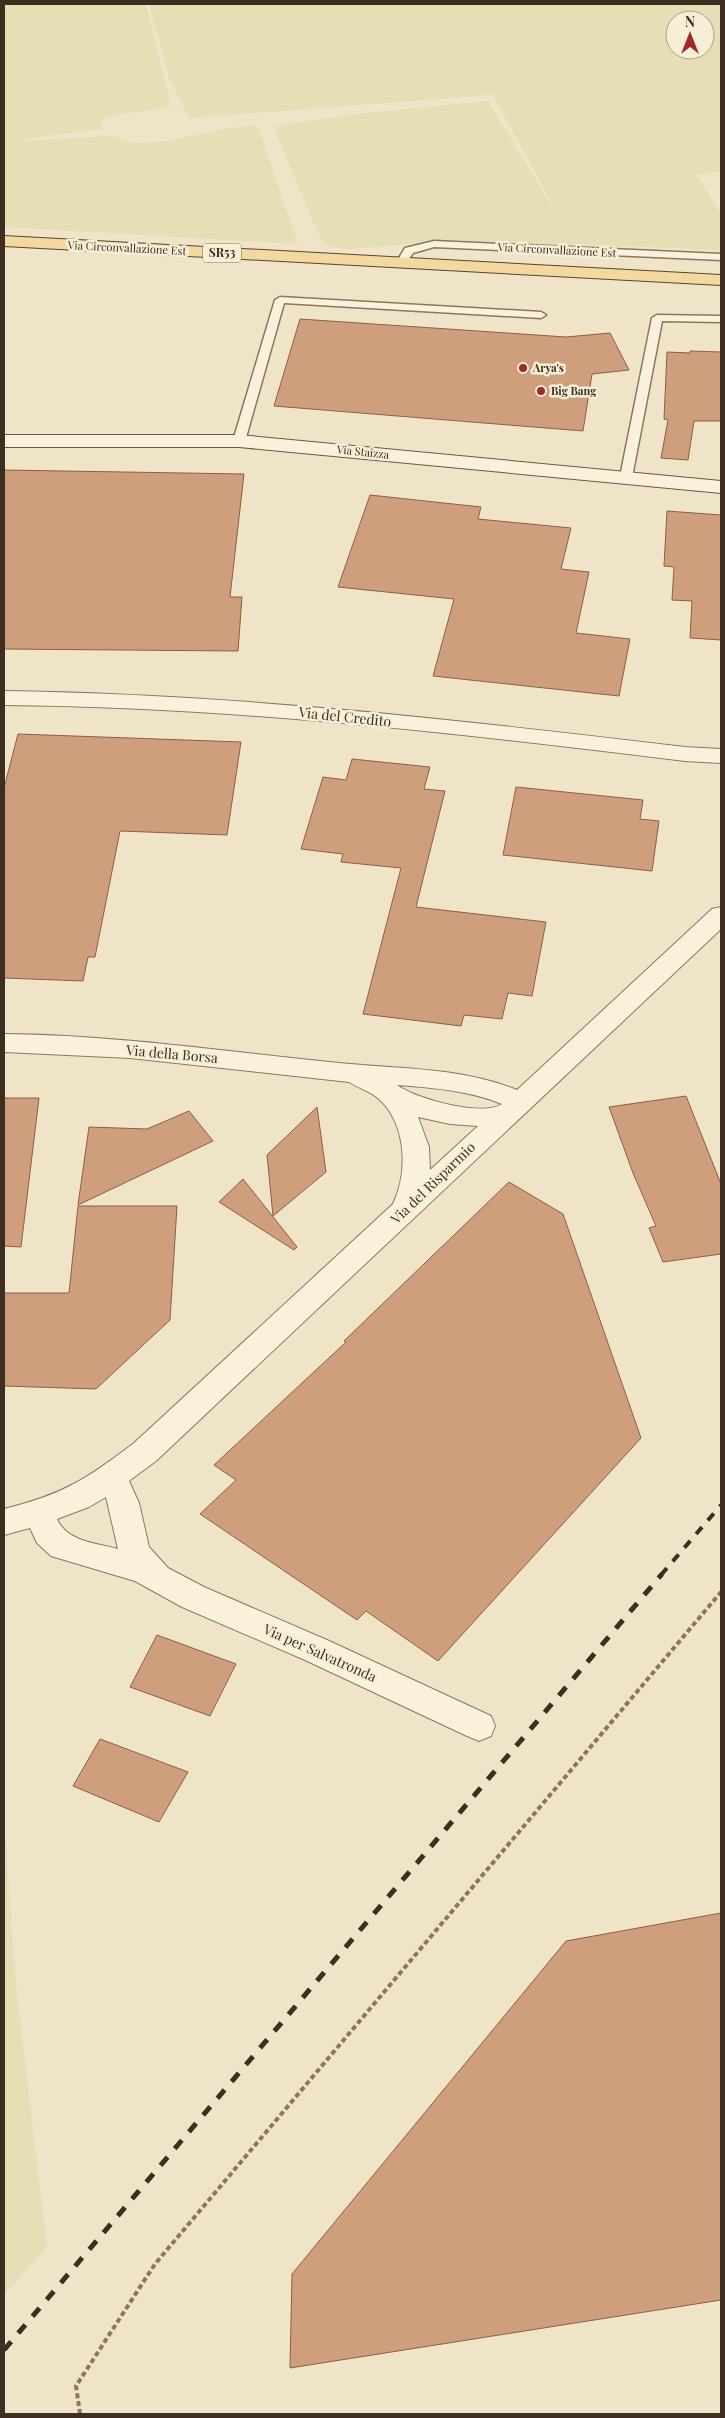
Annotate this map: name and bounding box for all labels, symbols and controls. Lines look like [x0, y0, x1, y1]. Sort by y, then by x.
north arrow [665, 10, 715, 60]
text: N [685, 12, 695, 31]
street label: Via Circonvallazione Est [66, 237, 187, 258]
street label: Via Circonvallazione Est [496, 239, 617, 260]
road number: SR53 [203, 244, 241, 262]
place label: Arya's [532, 360, 564, 375]
marker: Arya's [517, 362, 529, 374]
place label: Big Bang [551, 383, 597, 398]
marker: Big Bang [535, 385, 547, 397]
street label: Via Staizza [335, 441, 390, 462]
street label: Via del Credito [297, 702, 393, 731]
street label: Via della Borsa [124, 1040, 219, 1067]
street label: Via del Risparmio [386, 1137, 479, 1229]
street label: Via per Salvatronda [260, 1619, 380, 1686]

